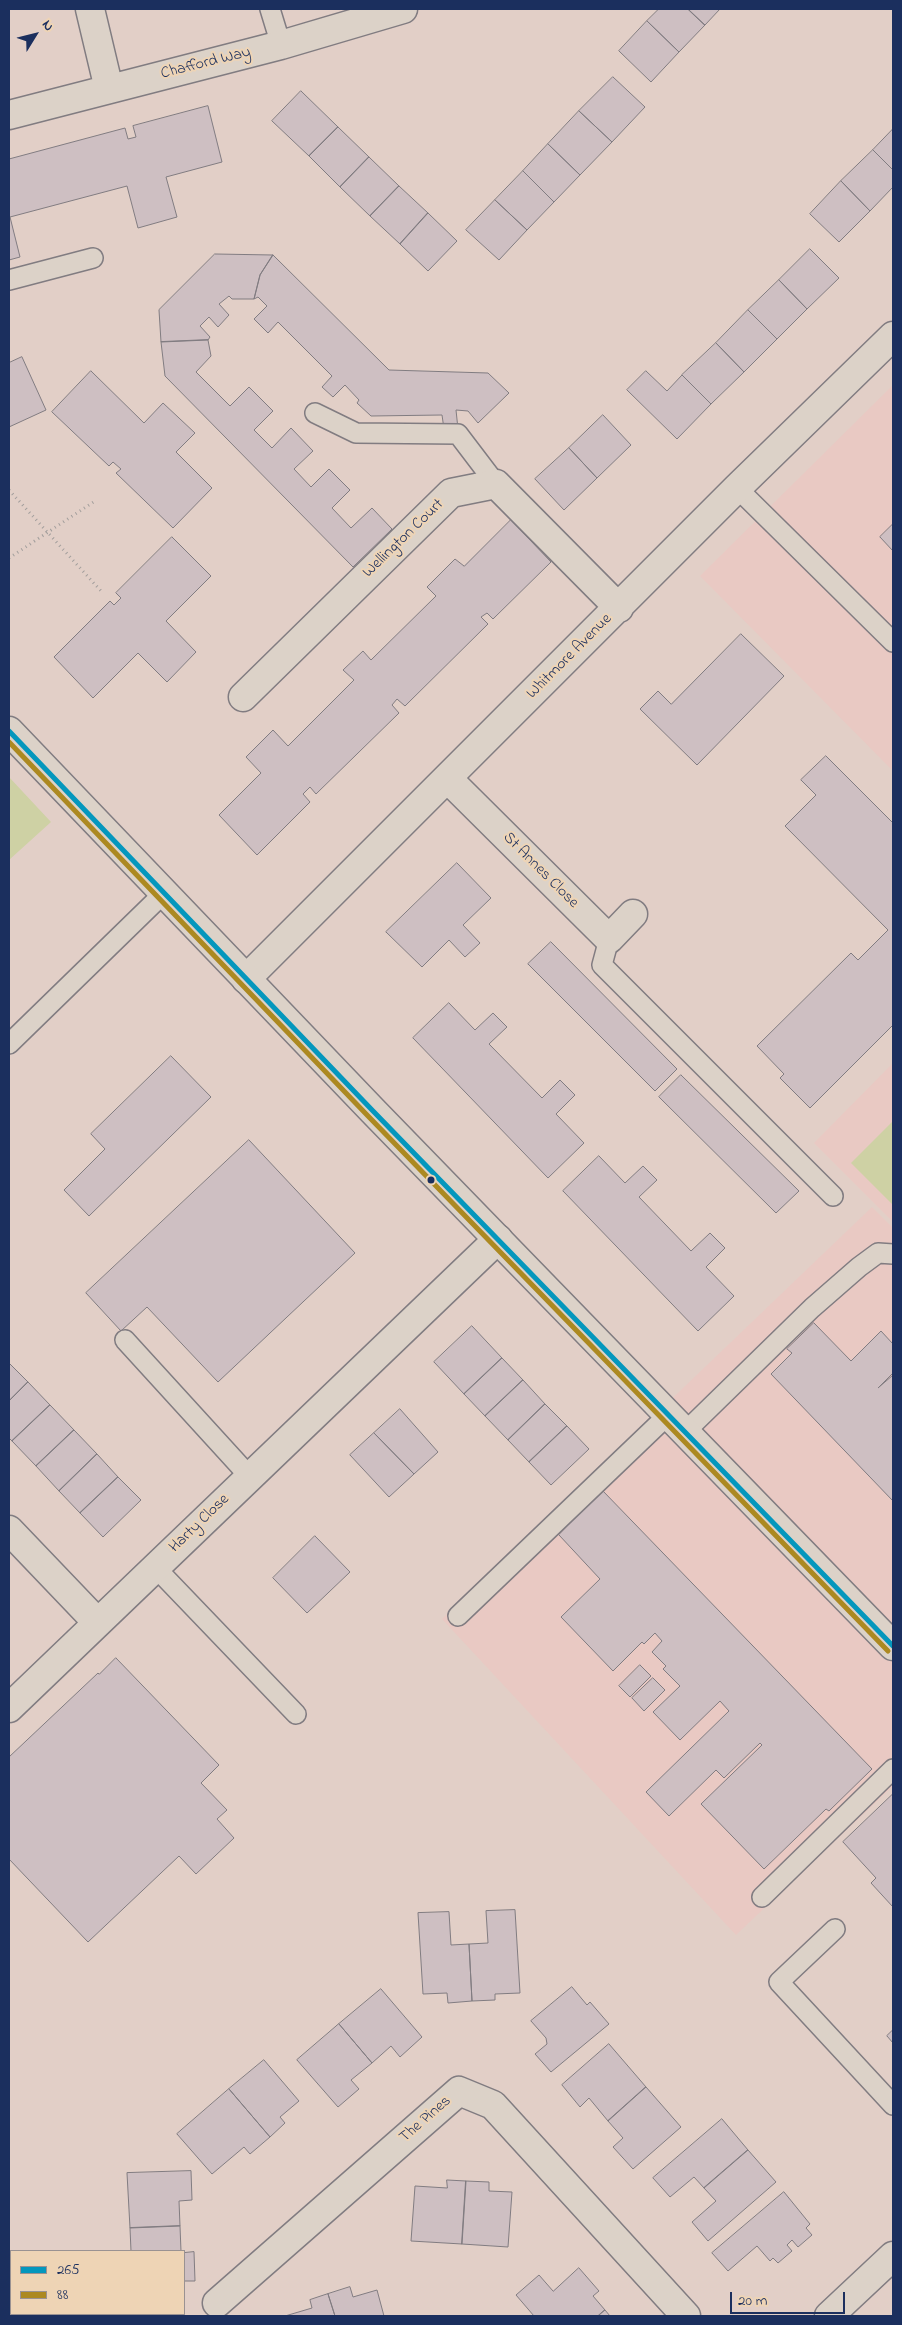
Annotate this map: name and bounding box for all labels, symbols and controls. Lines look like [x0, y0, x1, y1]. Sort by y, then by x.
north arrow [10, 10, 60, 60]
text: N [36, 16, 59, 36]
street label: Chafford Way [159, 44, 253, 84]
street label: Wellington Court [360, 496, 448, 582]
street label: Whitmore Avenue [523, 610, 617, 704]
street label: St Annes Close [498, 829, 582, 913]
unlabelled marker [426, 1175, 436, 1185]
street label: Harty Close [166, 1491, 234, 1557]
street label: The Pines [396, 2092, 456, 2148]
legend [10, 2250, 185, 2315]
text: 265 [57, 2259, 80, 2281]
scale bar [732, 2282, 847, 2314]
text: 88 [57, 2284, 68, 2306]
text: 20 m [738, 2290, 767, 2312]

